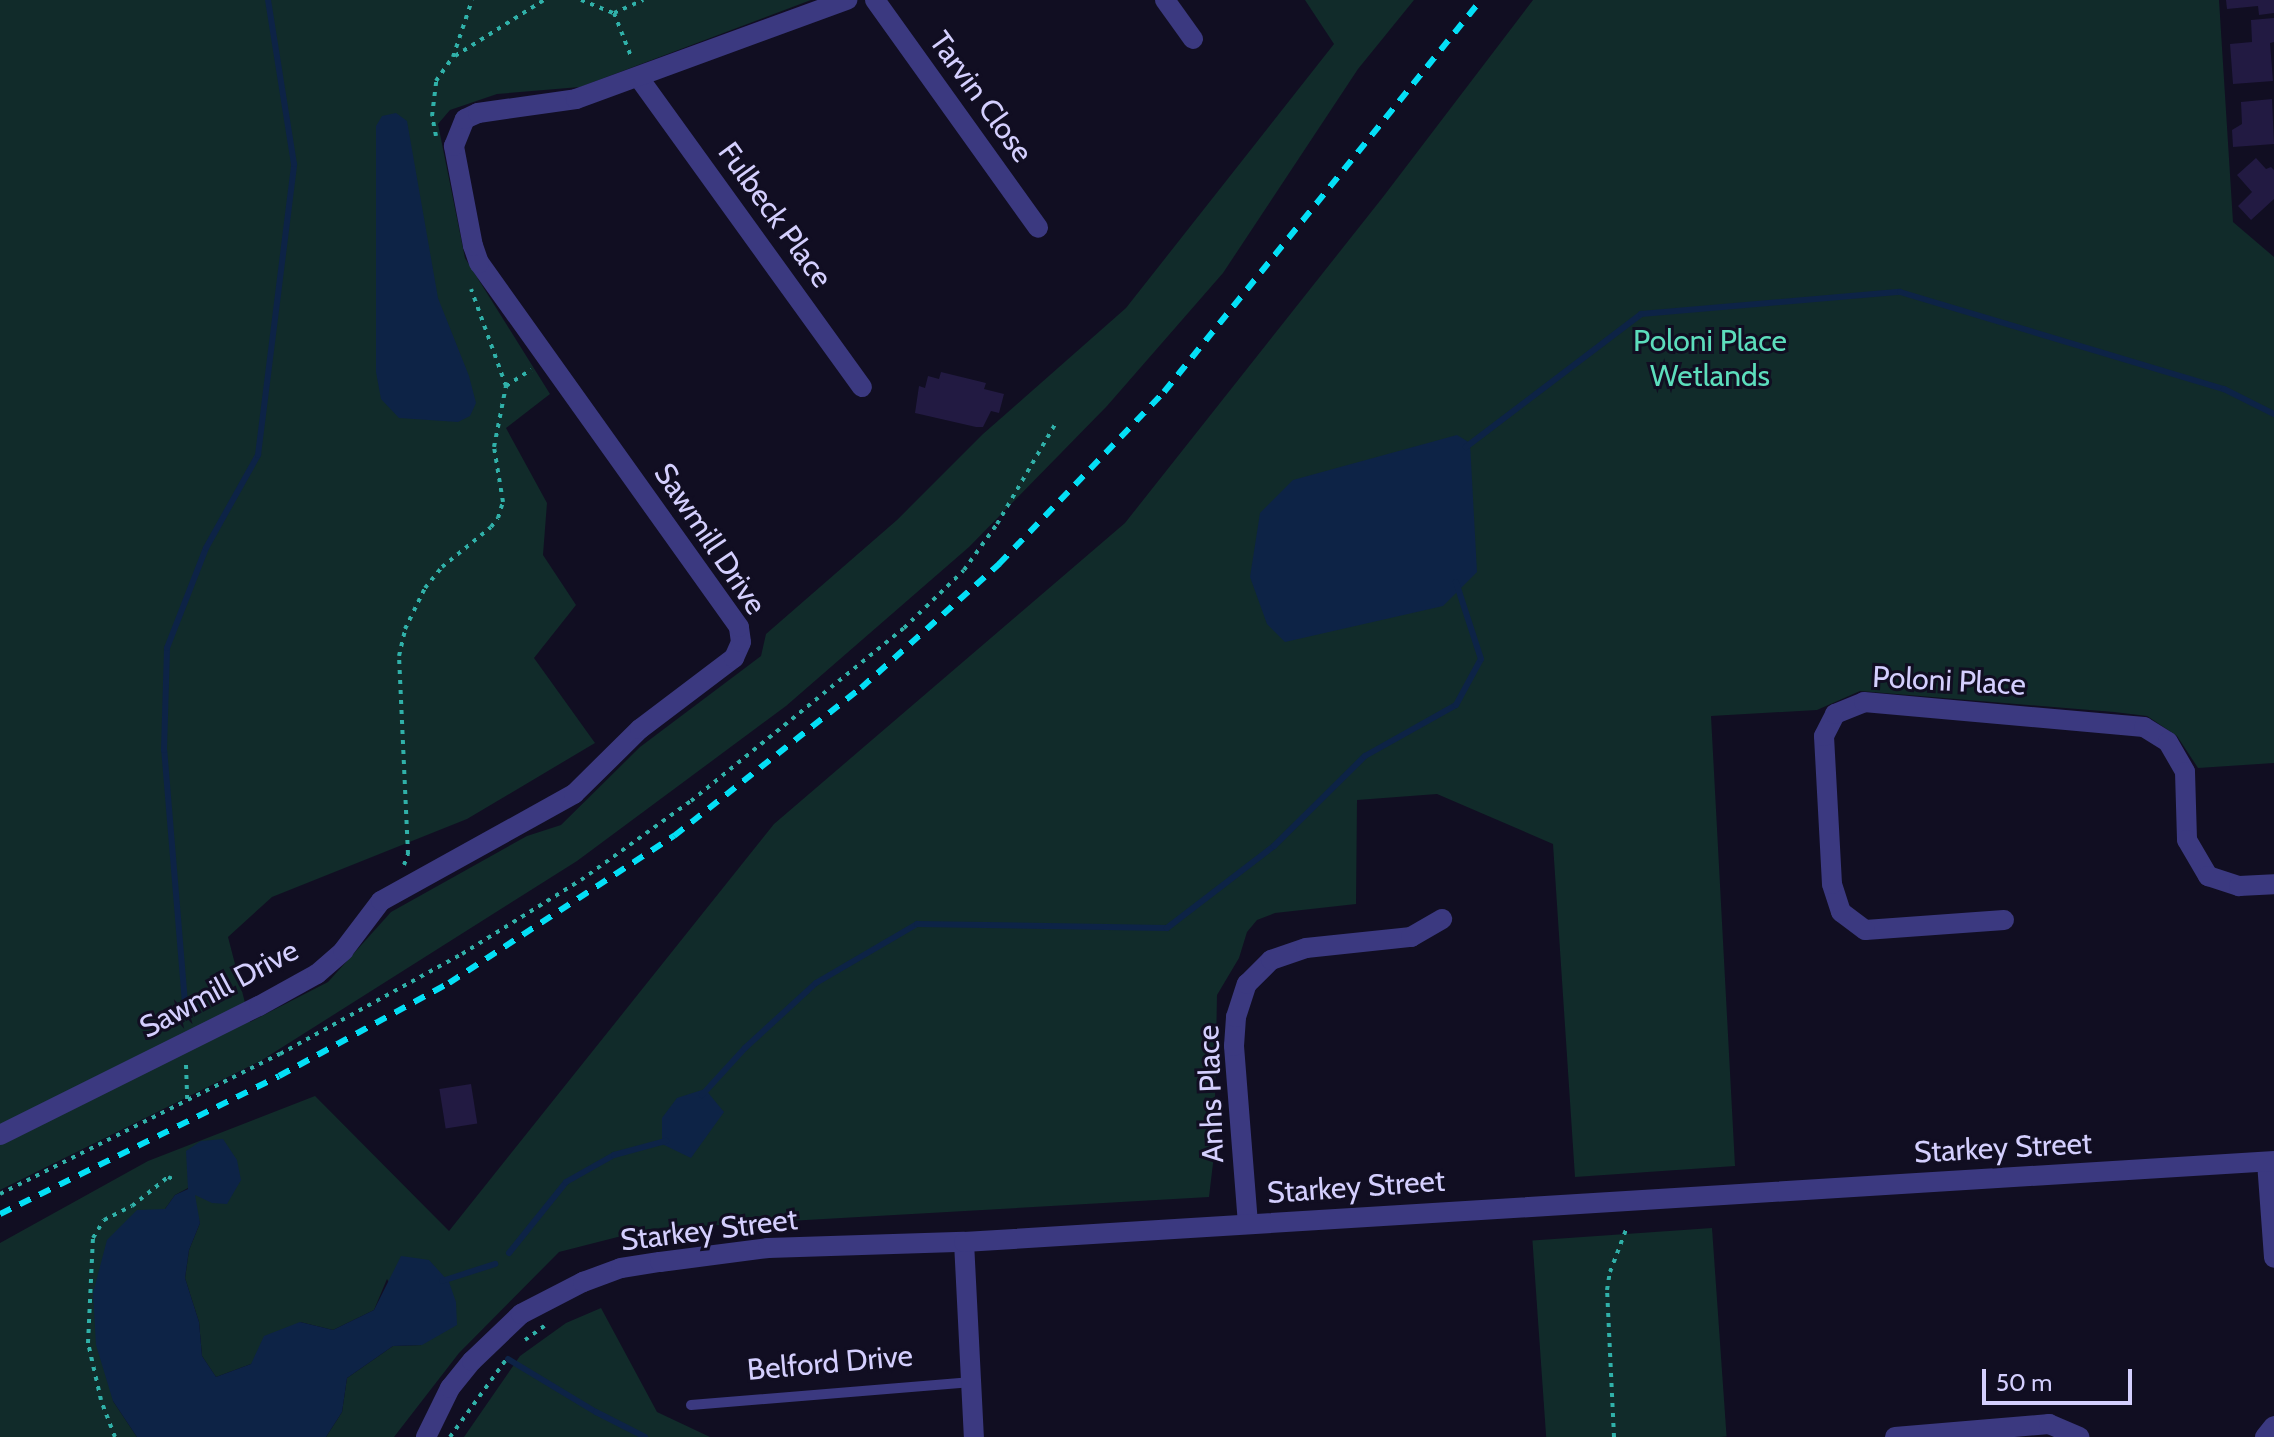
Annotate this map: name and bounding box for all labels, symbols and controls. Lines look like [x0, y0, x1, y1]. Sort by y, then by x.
street label: Tarvin Close [922, 25, 1040, 169]
street label: Fulbeck Place [710, 135, 840, 295]
park label: Poloni Place Wetlands [1633, 323, 1787, 394]
street label: Sawmill Drive [646, 457, 774, 621]
street label: Poloni Place [1871, 659, 2027, 703]
street label: Sawmill Drive [134, 932, 304, 1046]
street label: Anhs Place [1191, 1024, 1231, 1164]
street label: Starkey Street [1913, 1125, 2093, 1171]
street label: Starkey Street [1266, 1163, 1446, 1211]
street label: Starkey Street [618, 1201, 800, 1259]
street label: Belford Drive [746, 1338, 914, 1388]
scale bar [1986, 1353, 2136, 1403]
text: 50 m [1996, 1368, 2052, 1397]

